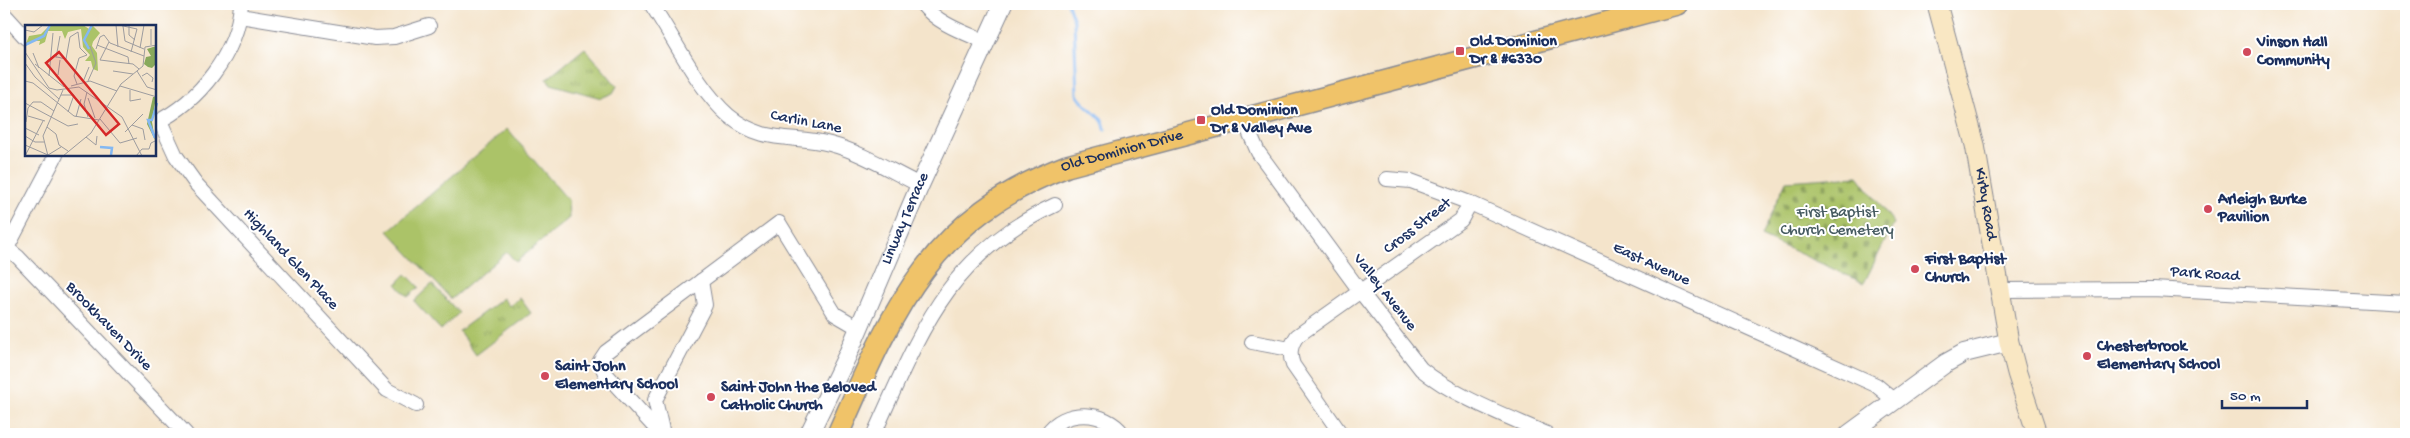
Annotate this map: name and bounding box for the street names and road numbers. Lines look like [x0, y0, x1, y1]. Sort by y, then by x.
street label: Carlin Lane [769, 107, 844, 139]
street label: Old Dominion Drive [1058, 126, 1186, 177]
street label: Kirby Road [1970, 166, 2001, 243]
street label: Linway Terrace [878, 169, 934, 268]
street label: Cross Street [1380, 194, 1457, 259]
street label: Highland Glen Place [238, 205, 342, 315]
street label: East Avenue [1609, 239, 1693, 291]
street label: Valley Avenue [1347, 250, 1421, 336]
street label: Park Road [2169, 263, 2242, 287]
street label: Brookhaven Drive [60, 278, 156, 376]

